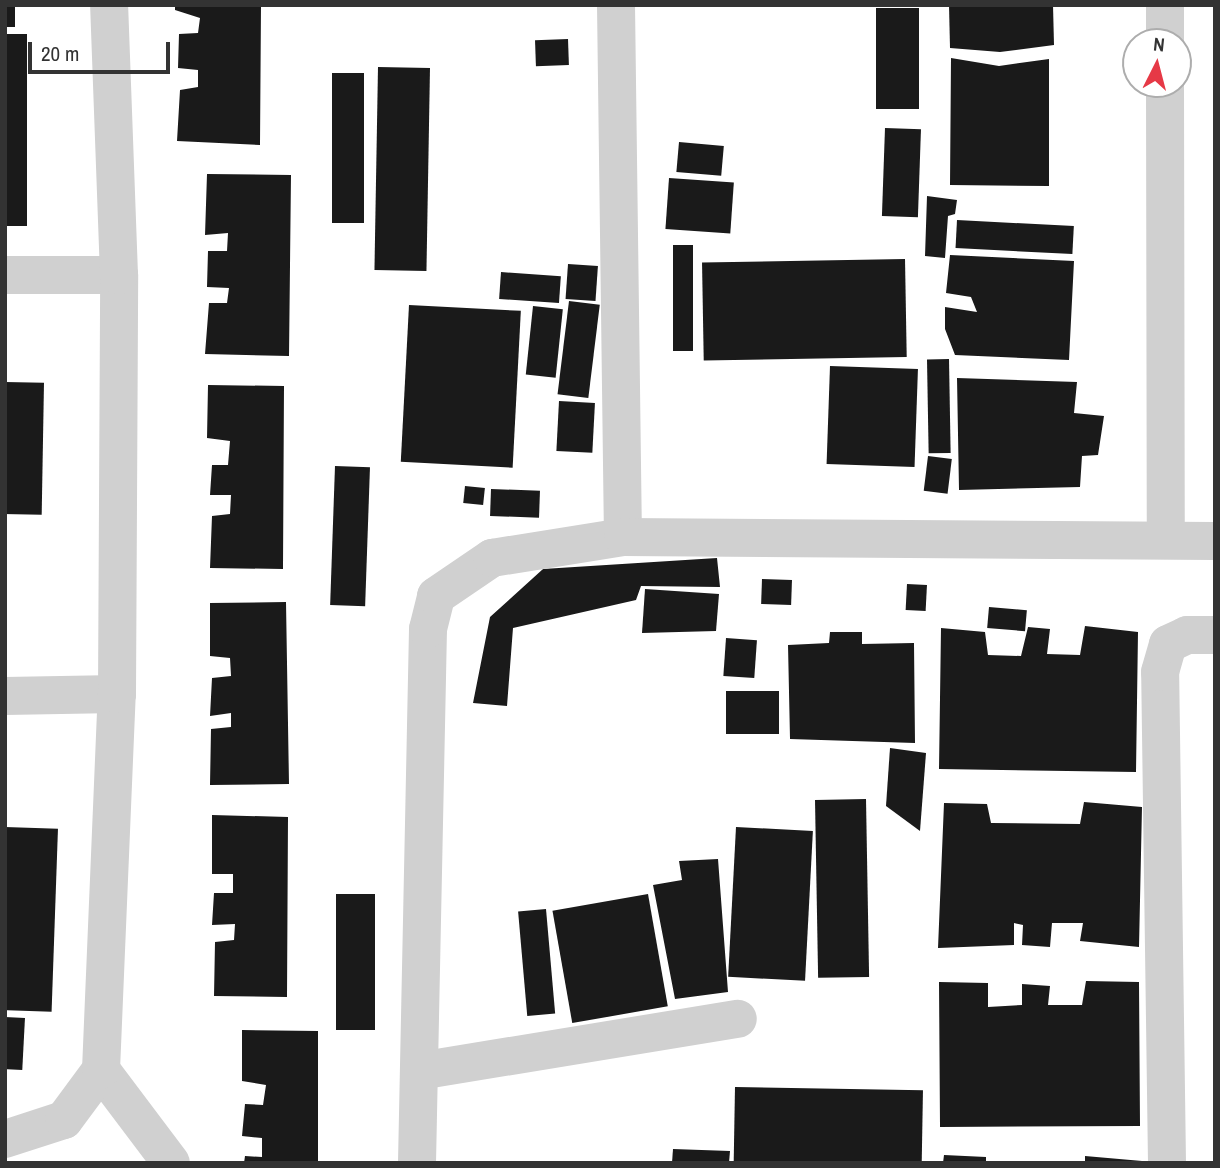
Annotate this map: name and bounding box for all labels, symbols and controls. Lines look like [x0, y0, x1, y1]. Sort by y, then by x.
scale bar [32, 28, 173, 72]
north arrow [1122, 28, 1192, 98]
text: N [1152, 31, 1166, 58]
text: 20 m [41, 39, 79, 68]

